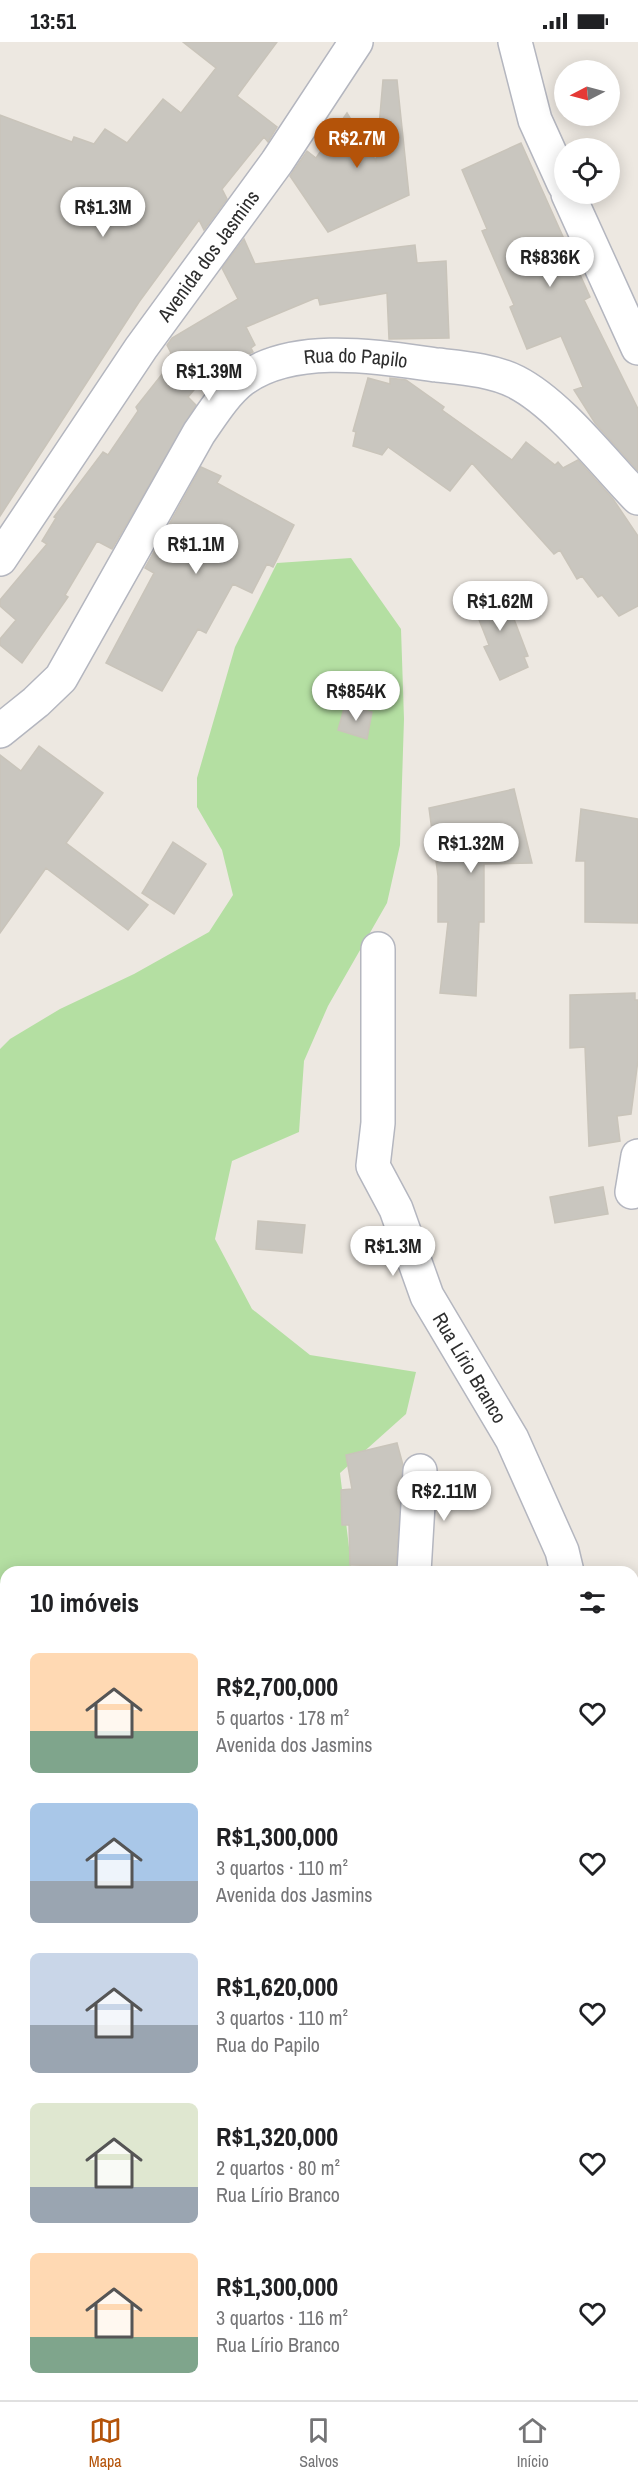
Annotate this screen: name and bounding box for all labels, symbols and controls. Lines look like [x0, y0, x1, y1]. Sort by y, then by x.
text: 13:51 [30, 6, 76, 36]
north arrow [554, 60, 620, 126]
map controls [554, 60, 620, 204]
pin: R$2.7M [308, 118, 406, 169]
text: R$2.7M [328, 124, 386, 151]
button: locate [554, 138, 620, 204]
street label: Avenida dos Jasmins [150, 184, 265, 327]
pin: R$1.3M [54, 187, 152, 238]
text: R$1.3M [74, 193, 132, 220]
pin: R$836K [501, 237, 599, 288]
text: R$836K [520, 243, 580, 270]
street label: Rua do Papilo [302, 341, 409, 374]
pin: R$1.39M [154, 351, 264, 402]
text: R$1.39M [176, 357, 242, 384]
pin: R$1.1M [147, 524, 245, 575]
text: R$1.1M [167, 530, 225, 557]
pin: R$1.62M [445, 581, 555, 632]
text: R$1.62M [467, 587, 533, 614]
pin: R$854K [307, 671, 405, 722]
text: R$854K [326, 677, 386, 704]
pin: R$1.32M [416, 823, 526, 874]
text: R$1.32M [438, 829, 504, 856]
pin: R$1.3M [344, 1226, 442, 1277]
text: R$1.3M [364, 1232, 422, 1259]
street label: Rua Lírio Branco [427, 1307, 513, 1428]
pin: R$2.11M [389, 1471, 499, 1522]
text: R$2.11M [411, 1477, 477, 1504]
text: 10 imóveis [30, 1585, 139, 1620]
icon: filters [576, 1586, 609, 1619]
text: R$2,700,000 [216, 1669, 338, 1704]
icon: home [78, 1677, 150, 1749]
icon: heart [576, 1697, 609, 1730]
text: 5 quartos · 178 m² [216, 1704, 349, 1731]
text: Avenida dos Jasmins [216, 1731, 373, 1758]
text: R$1,300,000 [216, 1819, 338, 1854]
icon: home [78, 1827, 150, 1899]
icon: heart [576, 1847, 609, 1880]
text: 3 quartos · 110 m² [216, 1854, 348, 1881]
text: Avenida dos Jasmins [216, 1881, 373, 1908]
text: R$1,620,000 [216, 1969, 338, 2004]
icon: home [78, 1977, 150, 2049]
icon: heart [576, 1997, 609, 2030]
text: 3 quartos · 110 m² [216, 2004, 348, 2031]
text: Rua do Papilo [216, 2031, 320, 2058]
text: R$1,320,000 [216, 2119, 338, 2154]
icon: home [78, 2127, 150, 2199]
icon: heart [576, 2147, 609, 2180]
text: 2 quartos · 80 m² [216, 2154, 340, 2181]
text: Rua Lírio Branco [216, 2181, 340, 2208]
text: R$1,300,000 [216, 2269, 338, 2304]
icon: home [78, 2277, 150, 2349]
icon: heart [576, 2297, 609, 2330]
text: 3 quartos · 116 m² [216, 2304, 348, 2331]
text: Rua Lírio Branco [216, 2331, 340, 2358]
tab: Mapa [89, 2414, 122, 2472]
tab: Salvos [299, 2414, 339, 2472]
tab: Início [516, 2414, 549, 2472]

